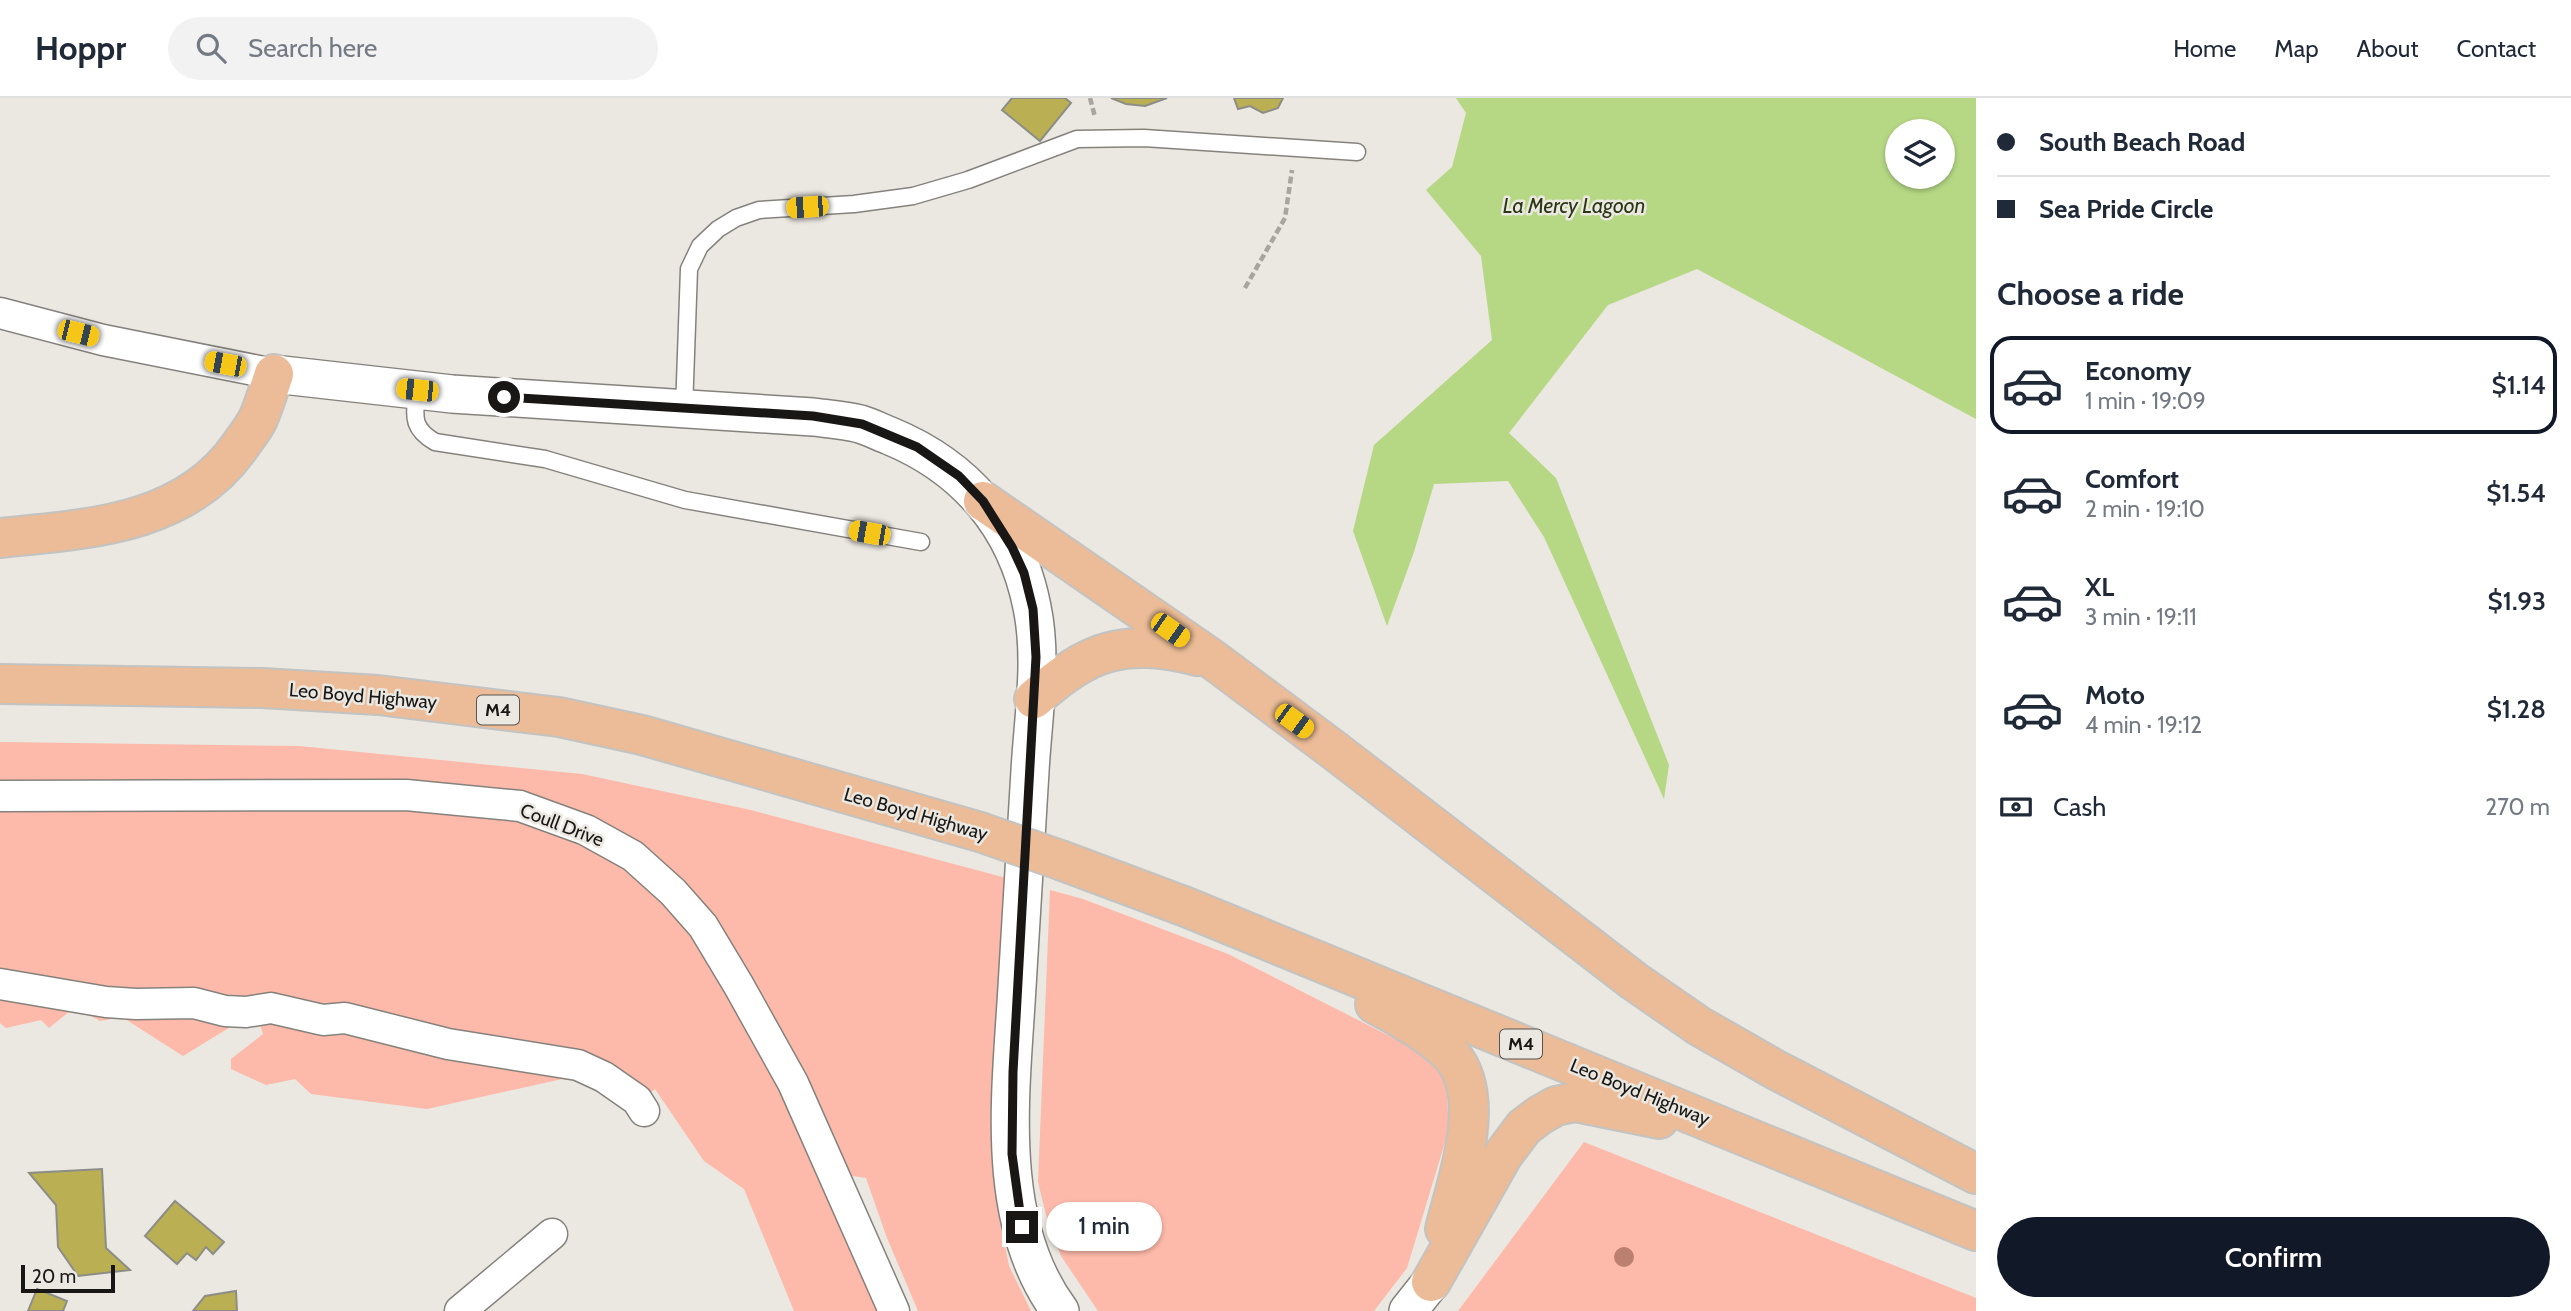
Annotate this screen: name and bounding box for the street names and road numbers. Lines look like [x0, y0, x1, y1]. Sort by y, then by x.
street label: Leo Boyd Highway [288, 678, 438, 714]
road number: M4 [477, 696, 519, 724]
street label: Leo Boyd Highway [841, 782, 991, 846]
street label: Coull Drive [517, 799, 607, 852]
road number: M4 [1500, 1029, 1542, 1058]
street label: Leo Boyd Highway [1567, 1054, 1714, 1131]

